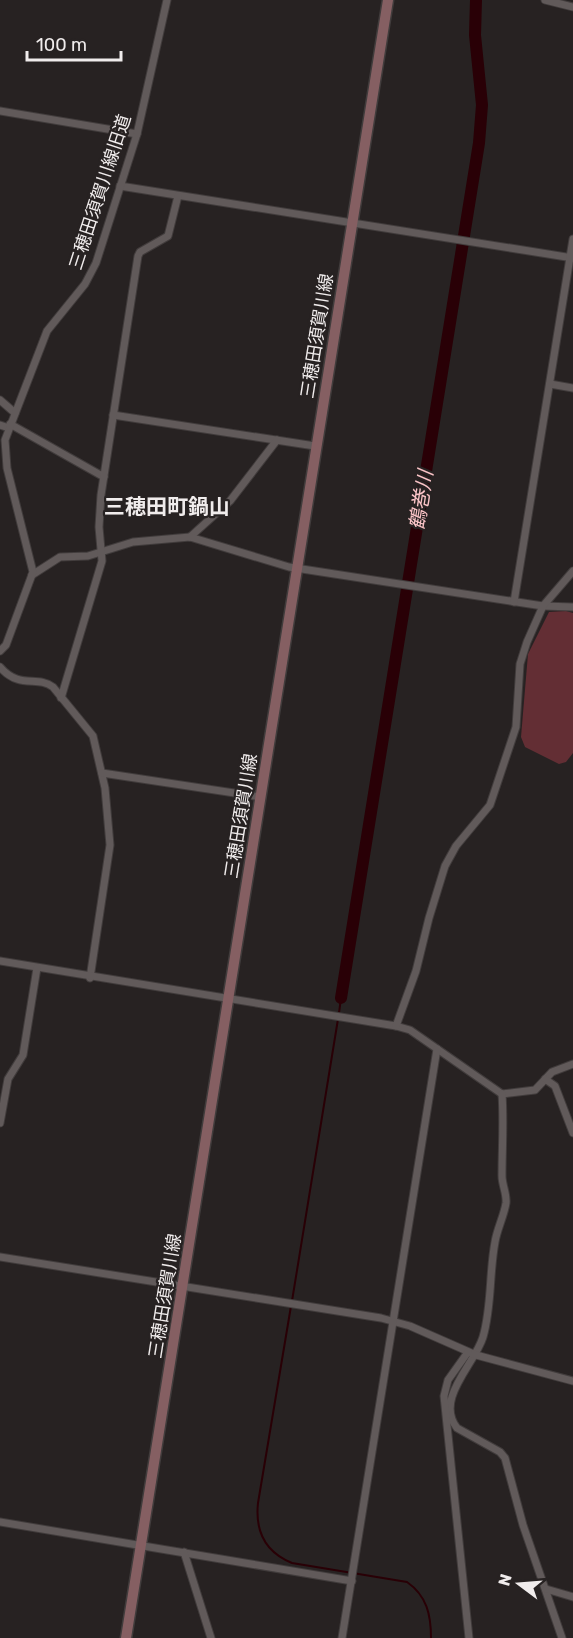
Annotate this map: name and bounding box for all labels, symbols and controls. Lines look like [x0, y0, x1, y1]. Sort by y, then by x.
scale bar [27, 24, 122, 62]
text: 100 m [36, 34, 87, 56]
street label: 三穂田須賀川線旧道 [65, 112, 135, 272]
street label: 三穂田須賀川線 [296, 272, 338, 400]
water label: 鶴巻川 [404, 467, 438, 532]
district label: 三穂田町鍋山 [104, 494, 230, 519]
street label: 三穂田須賀川線 [220, 752, 262, 880]
street label: 三穂田須賀川線 [144, 1232, 186, 1360]
north arrow [489, 1554, 549, 1614]
text: N [494, 1572, 516, 1588]

